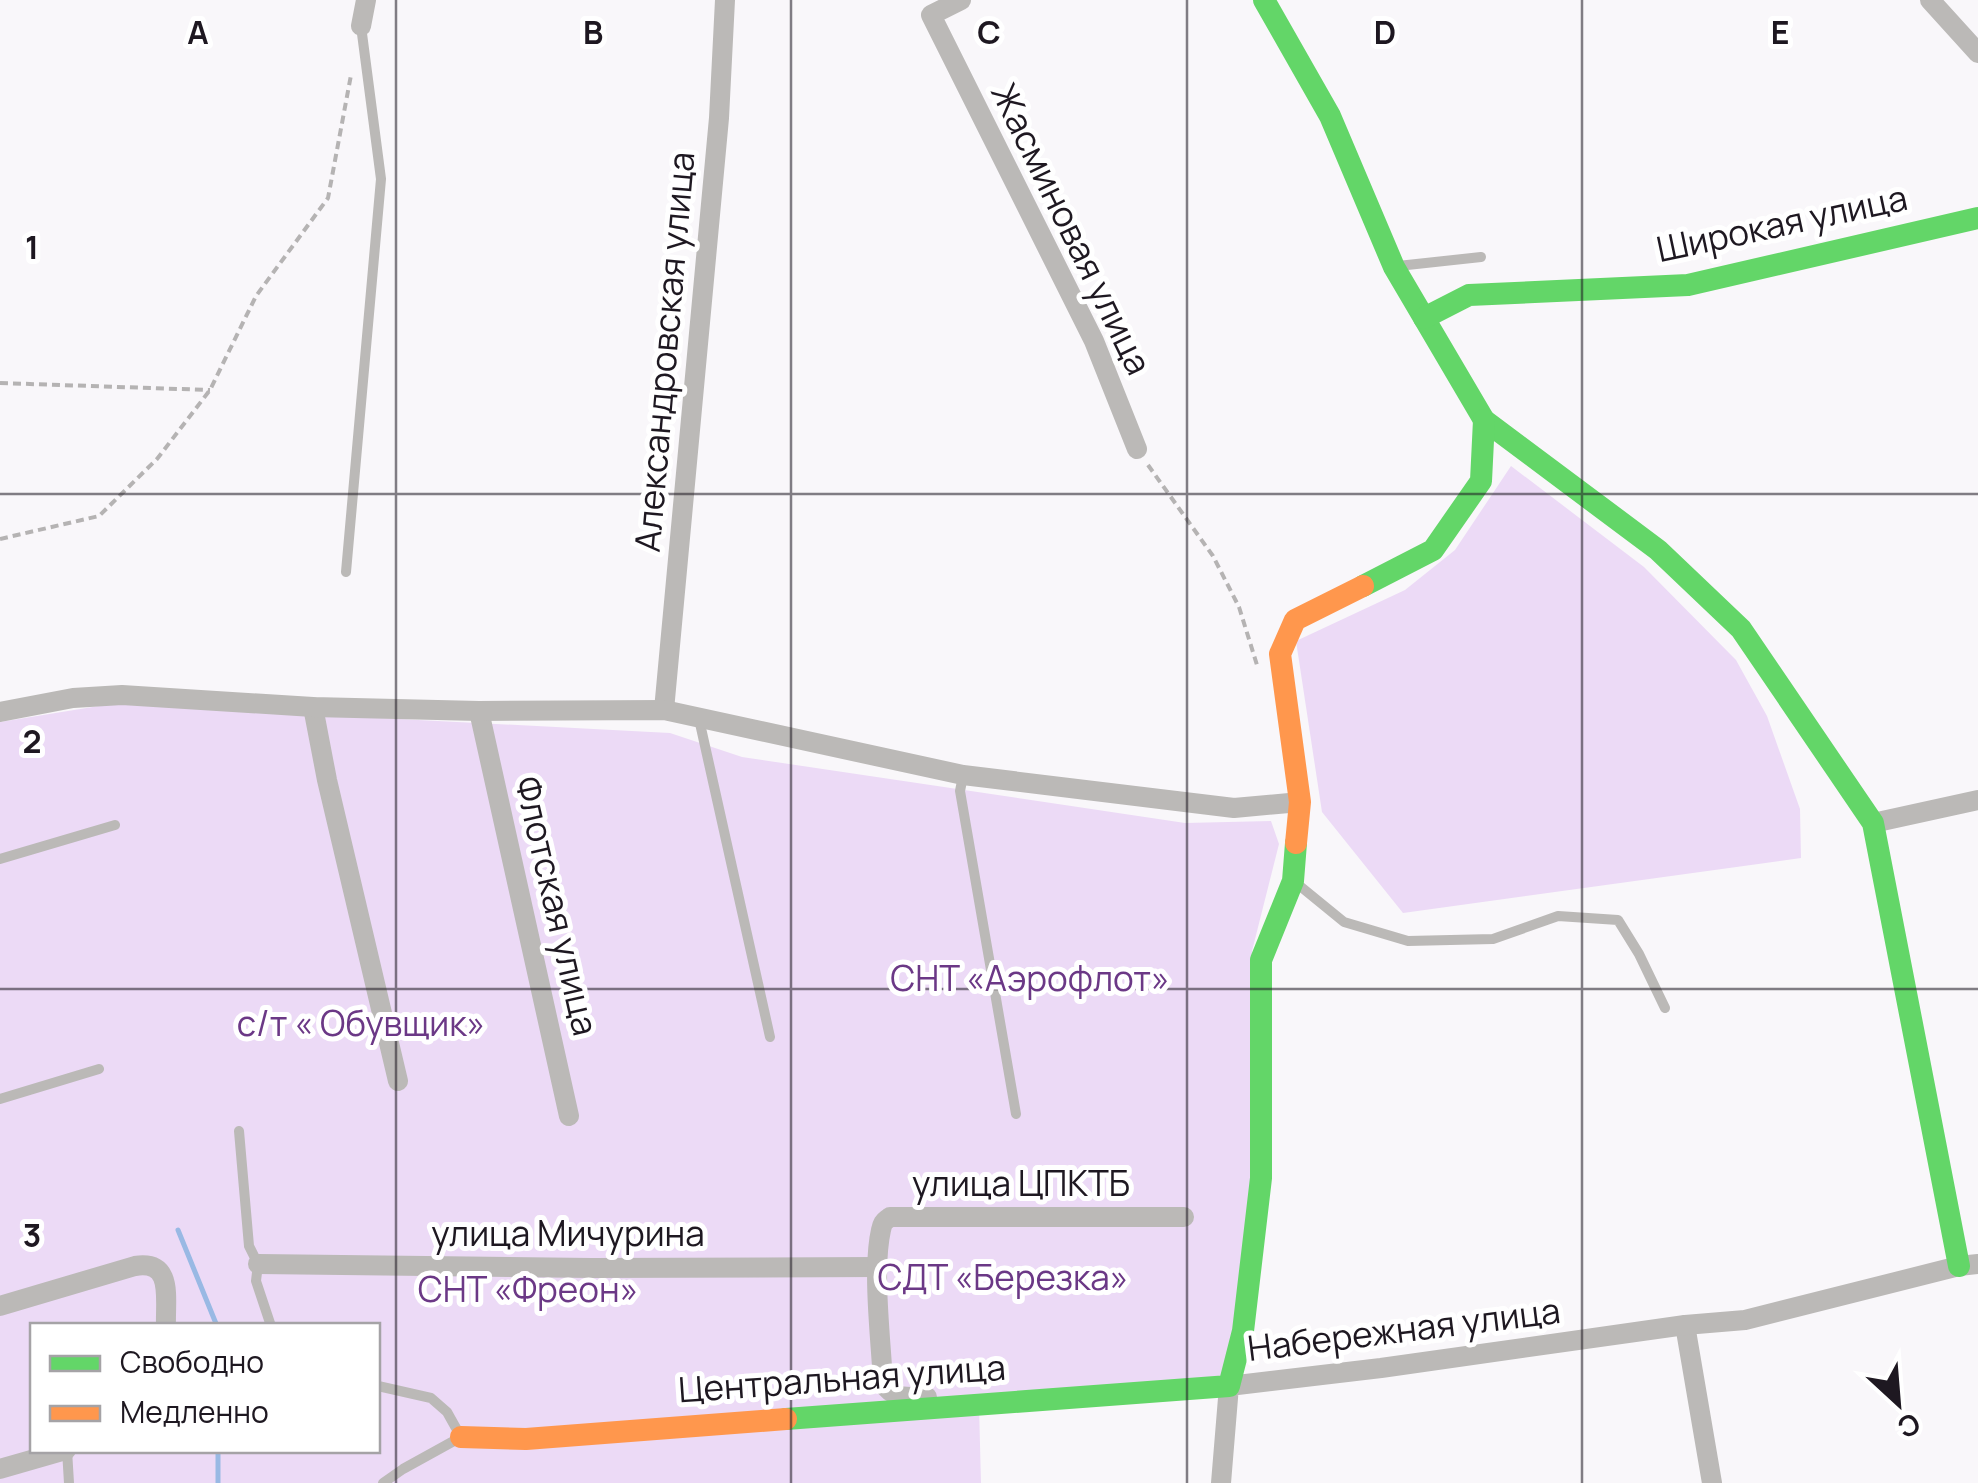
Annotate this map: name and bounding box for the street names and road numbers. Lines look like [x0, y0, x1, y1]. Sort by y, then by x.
street label: Жасминовая улица [980, 75, 1163, 382]
street label: Александровская улица [623, 150, 705, 554]
street label: Широкая улица [1652, 173, 1912, 273]
street label: Флотская улица [504, 772, 610, 1040]
street label: улица ЦПКТБ [912, 1159, 1130, 1207]
street label: улица Мичурина [431, 1209, 705, 1257]
street label: Набережная улица [1245, 1286, 1563, 1372]
street label: Центральная улица [677, 1343, 1007, 1413]

